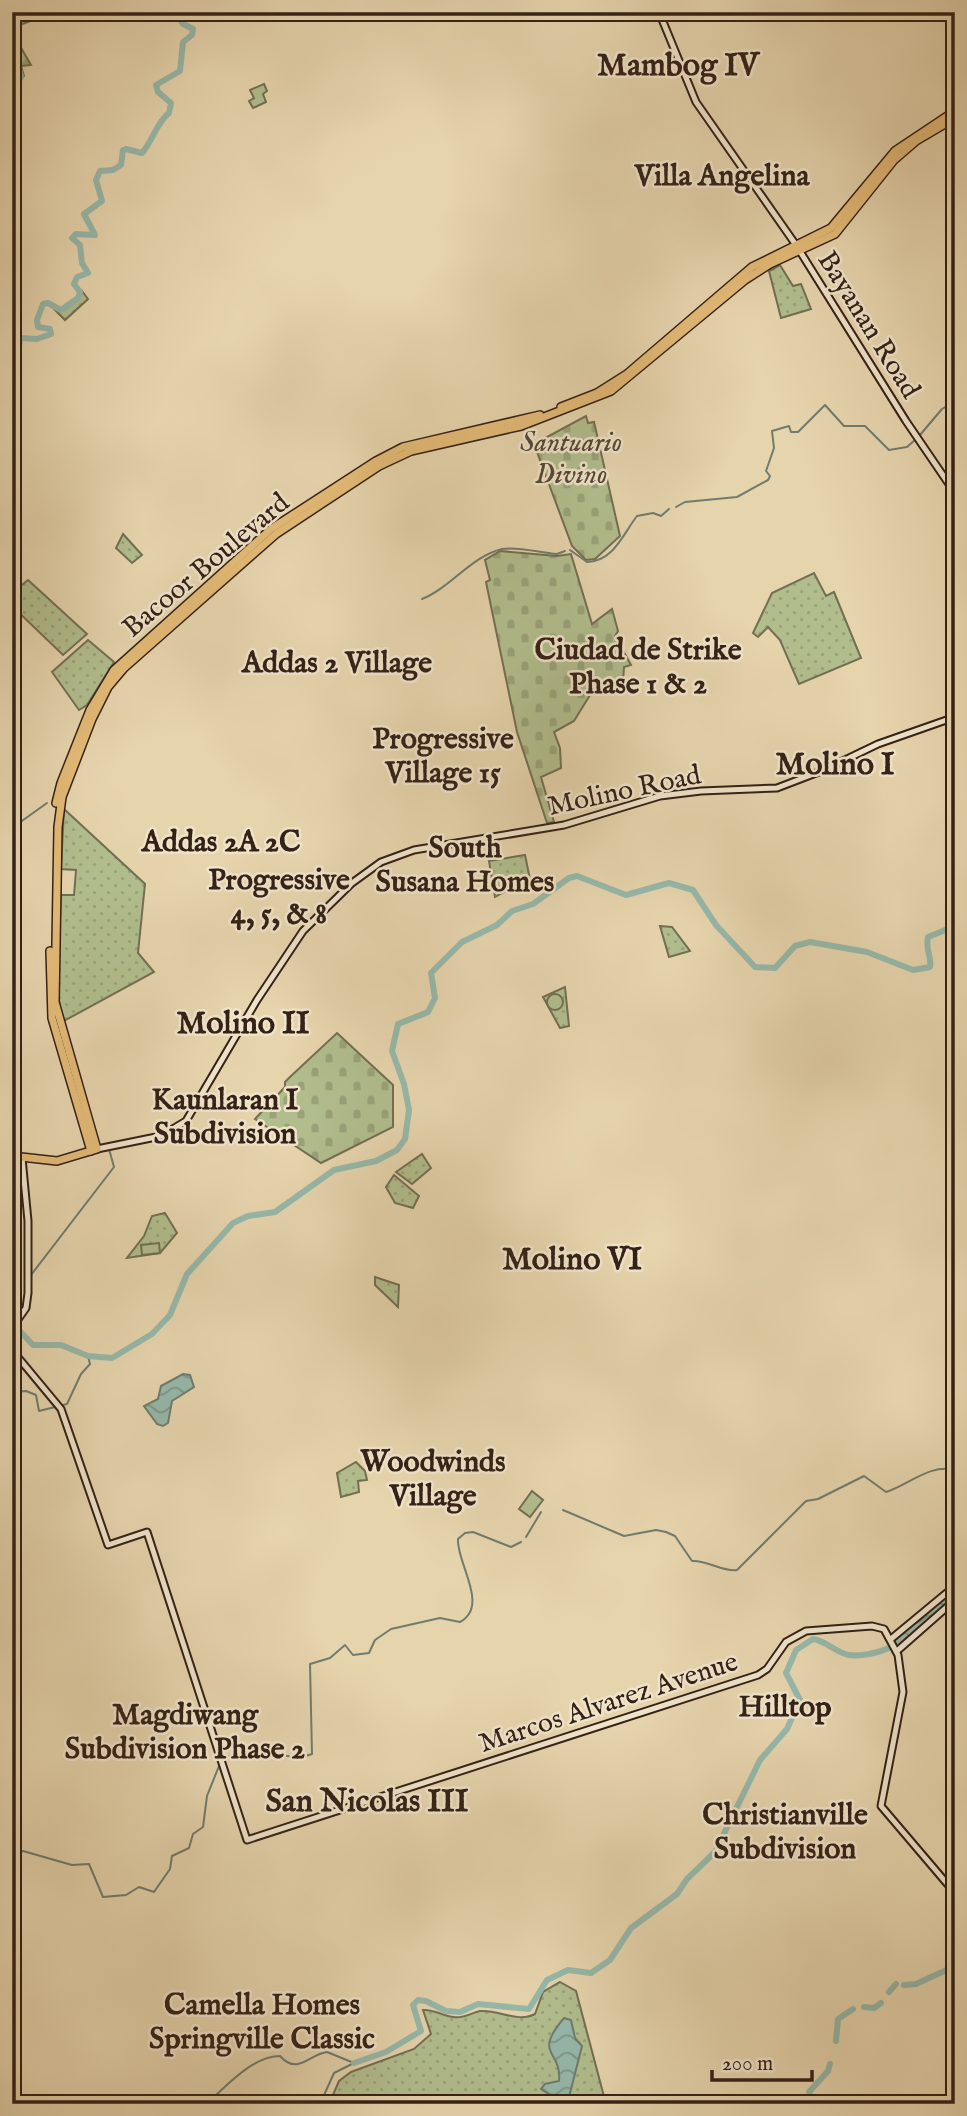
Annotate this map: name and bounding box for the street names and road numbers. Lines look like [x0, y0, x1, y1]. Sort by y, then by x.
street label: Bayanan Road [809, 245, 927, 406]
street label: Bacoor Boulevard [116, 486, 297, 646]
street label: Molino Road [545, 758, 704, 825]
street label: Marcos Alvarez Avenue [475, 1645, 743, 1762]

